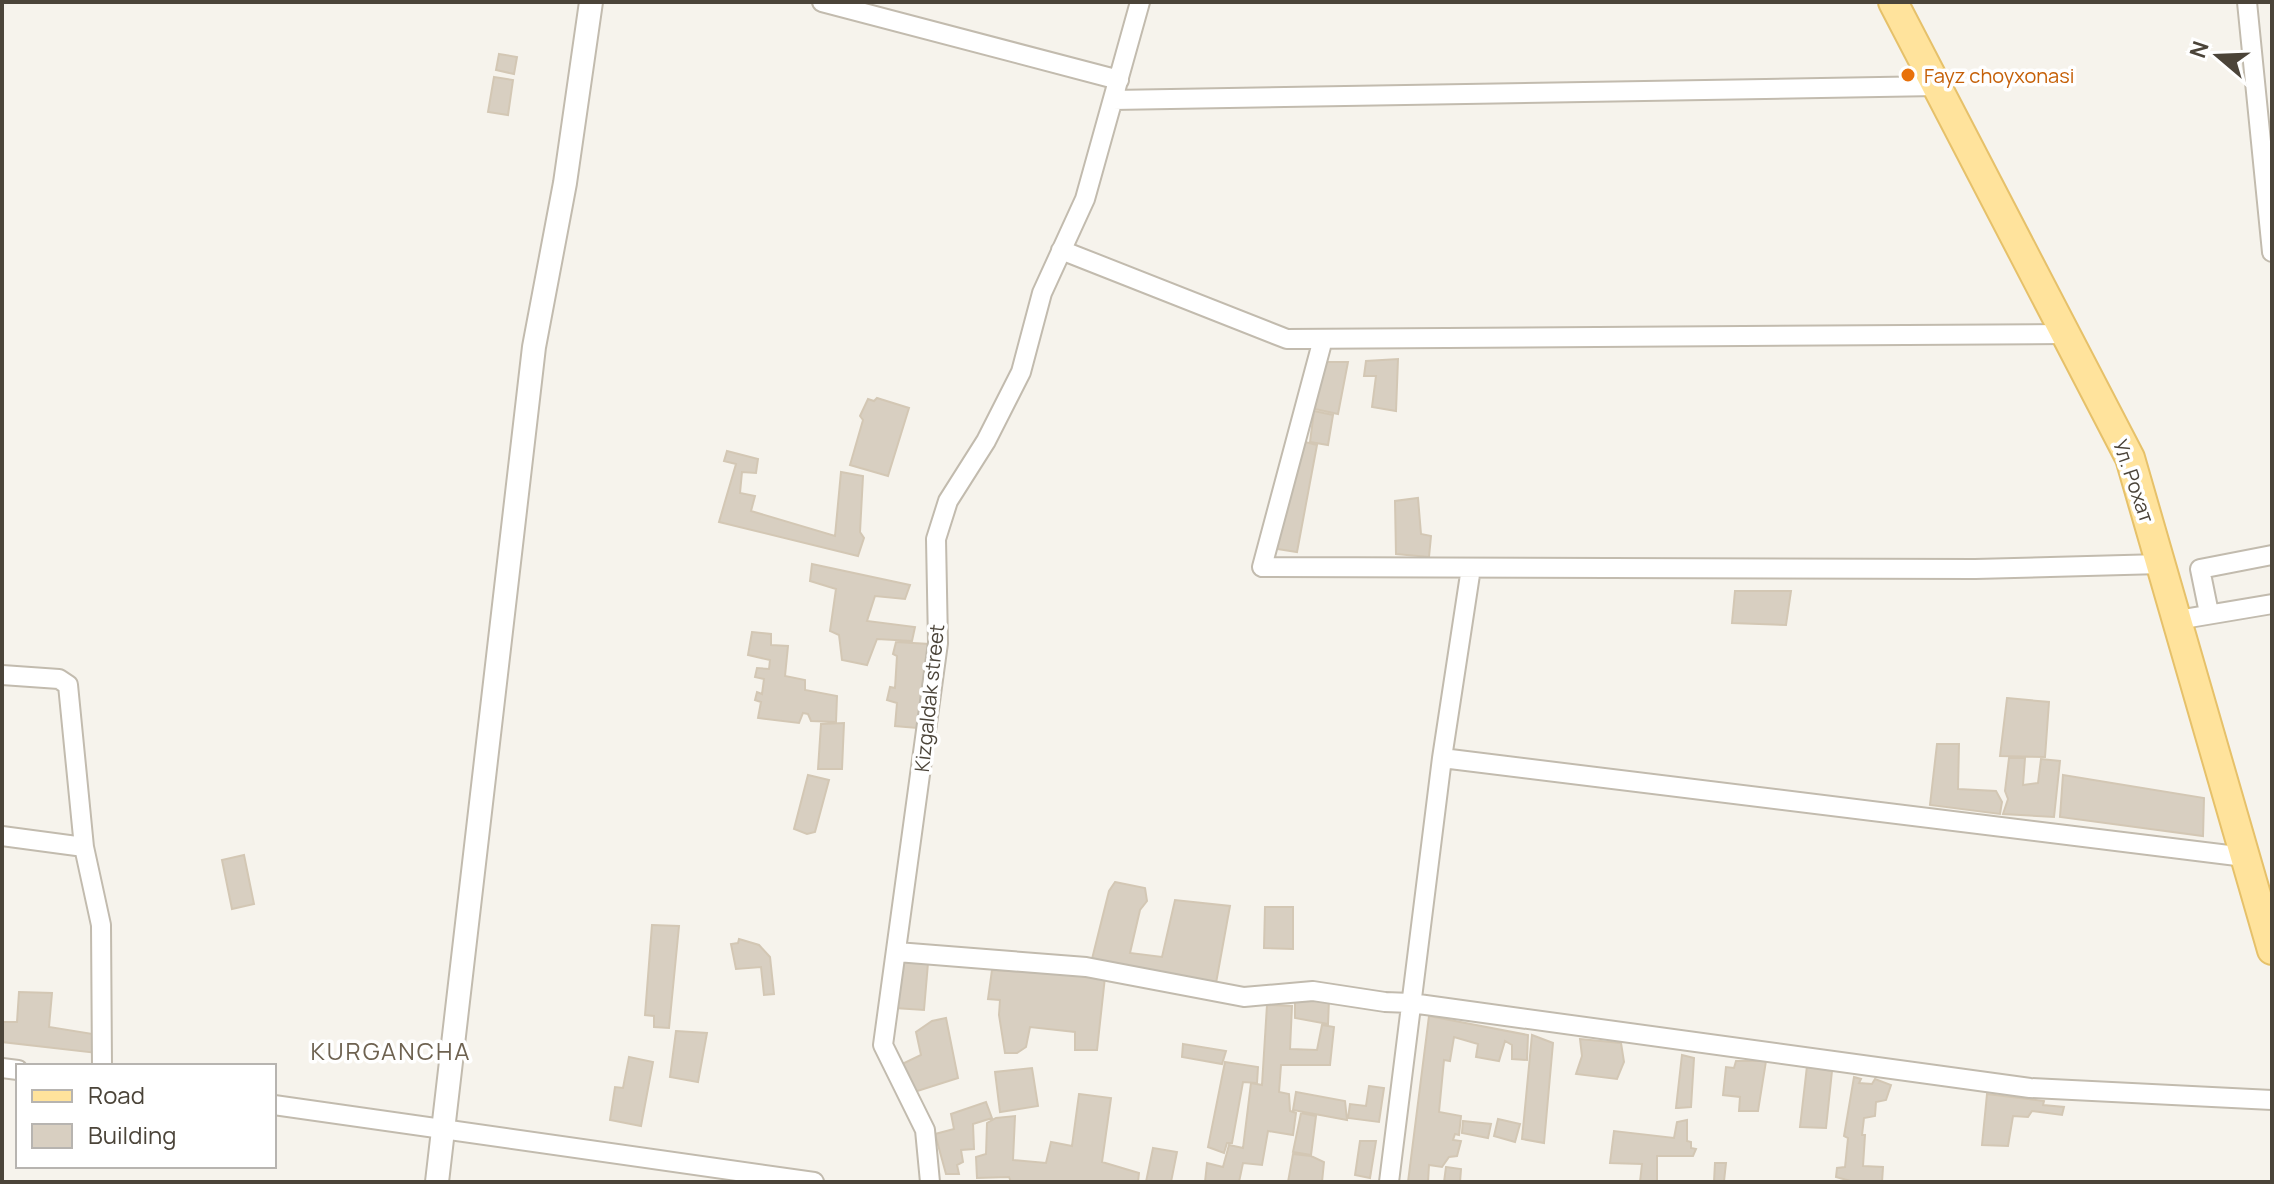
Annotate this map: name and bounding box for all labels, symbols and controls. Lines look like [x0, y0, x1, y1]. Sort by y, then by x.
north arrow [2178, 16, 2258, 96]
text: N [2182, 37, 2216, 62]
place label: Fayz choyxonasi [1924, 62, 2074, 89]
marker: Fayz choyxonasi [1899, 66, 1917, 84]
street label: Ул. Рохат [2107, 436, 2161, 526]
street label: Kizgaldak street [908, 623, 950, 773]
district label: KURGANCHA [310, 1034, 472, 1067]
legend [16, 1064, 276, 1168]
text: Road [88, 1078, 145, 1111]
text: Building [88, 1118, 176, 1151]

